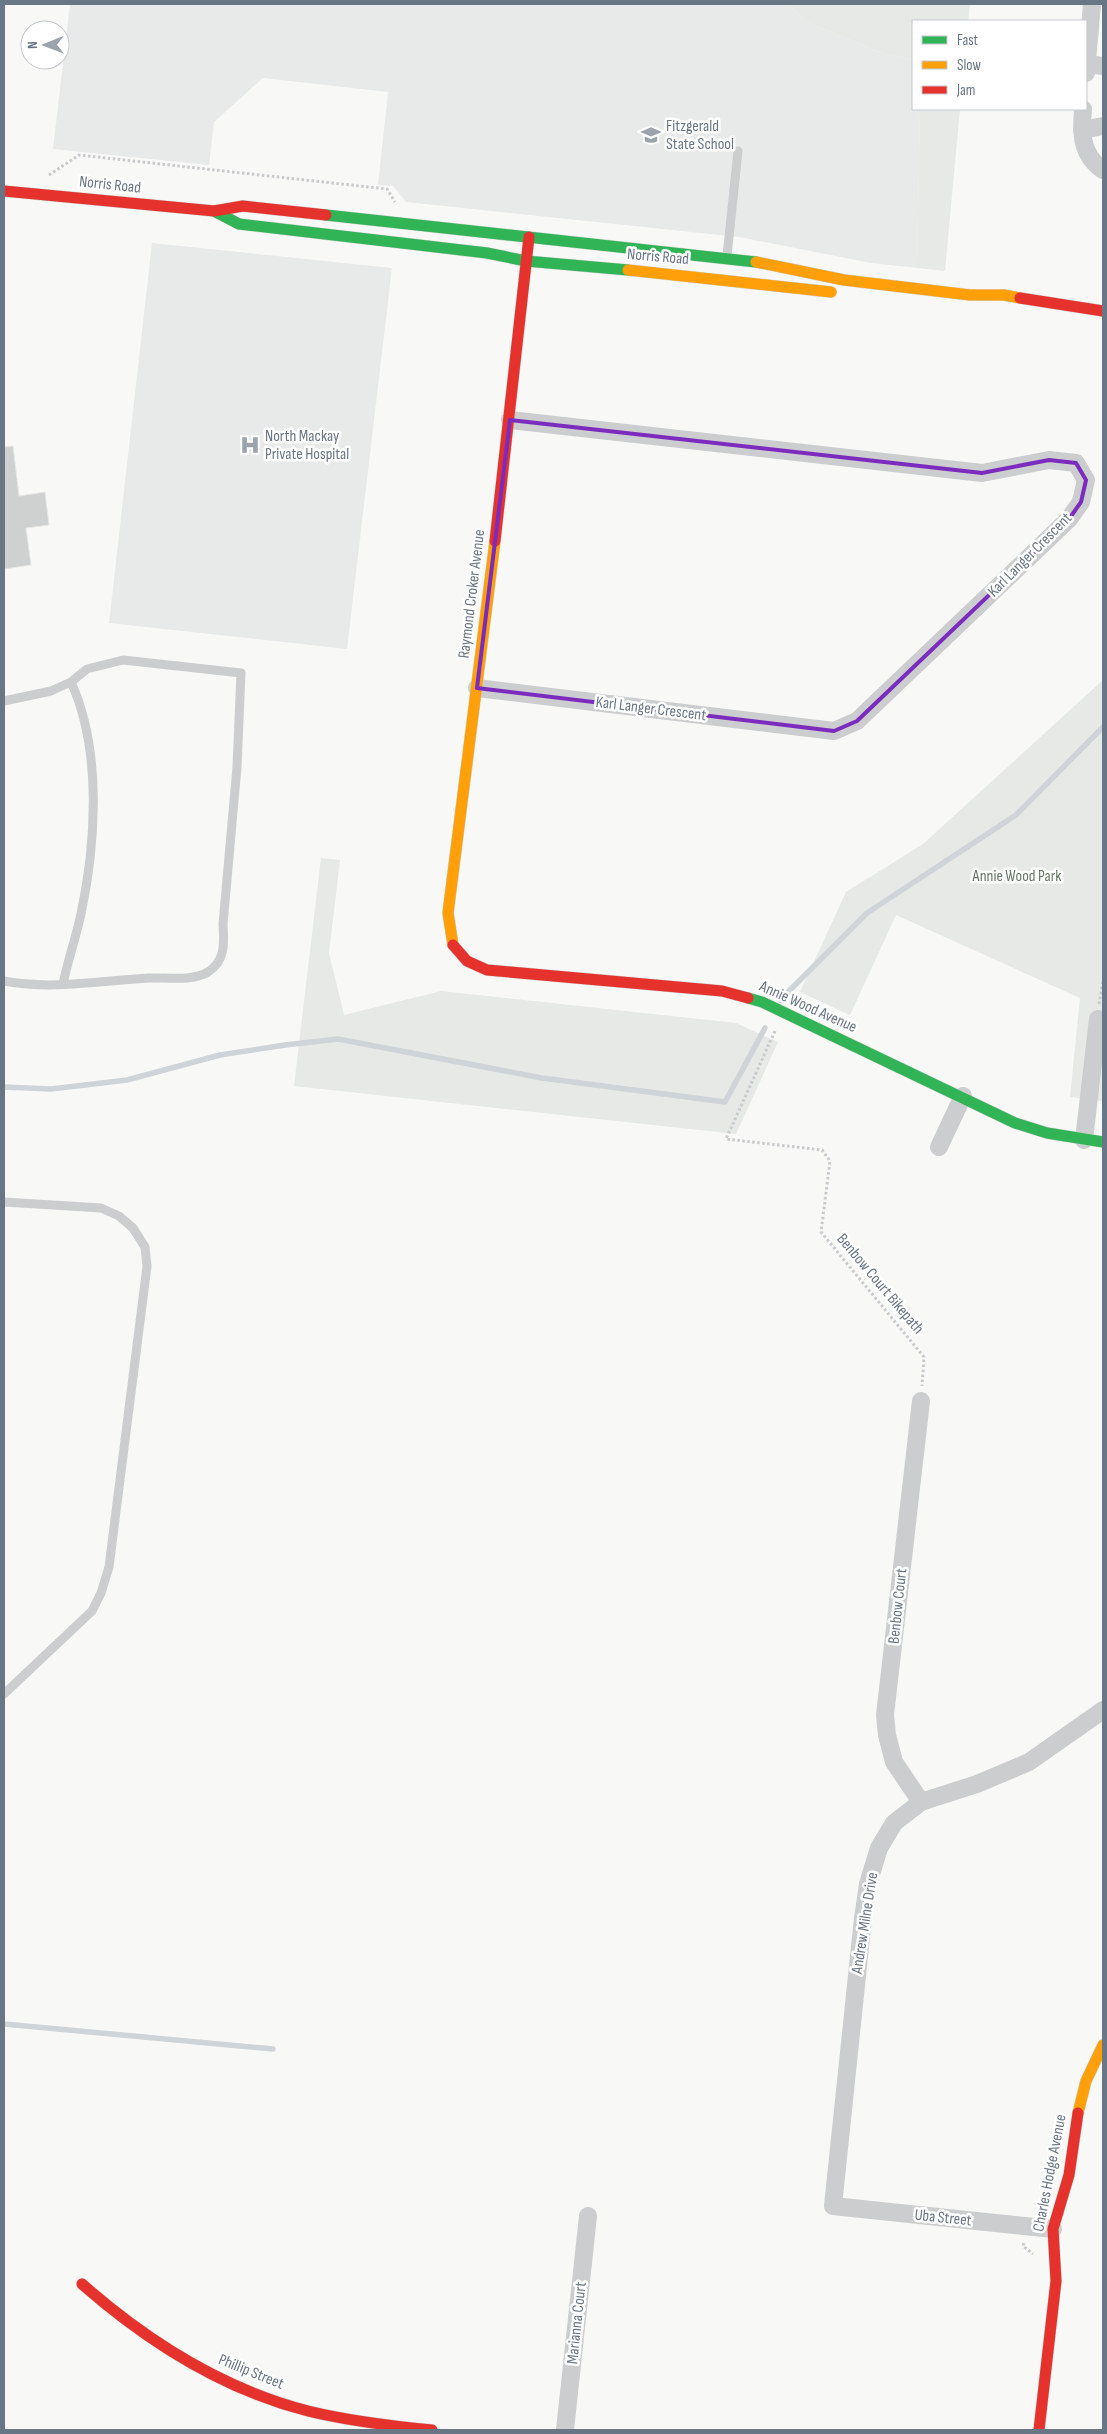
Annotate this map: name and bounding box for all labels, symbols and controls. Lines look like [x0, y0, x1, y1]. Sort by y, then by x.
north arrow [20, 20, 70, 70]
legend [912, 20, 1087, 110]
text: Fast [957, 31, 979, 50]
text: N [24, 41, 41, 49]
text: Slow [957, 56, 981, 75]
text: Jam [956, 81, 975, 100]
place label: Fitzgerald State School [666, 117, 734, 154]
school or university icon: Fitzgerald State School [640, 124, 662, 146]
street label: Norris Road [78, 172, 142, 198]
street label: Norris Road [626, 245, 690, 269]
place label: North Mackay Private Hospital [265, 427, 349, 464]
hospital icon: North Mackay Private Hospital [239, 434, 261, 456]
street label: Karl Langer Crescent [984, 509, 1076, 601]
street label: Raymond Croker Avenue [455, 529, 489, 659]
street label: Karl Langer Crescent [595, 693, 707, 725]
park label: Annie Wood Park [972, 867, 1061, 886]
street label: Annie Wood Avenue [755, 977, 860, 1037]
street label: Benbow Court Bikepath [832, 1230, 928, 1338]
street label: Benbow Court [885, 1567, 911, 1645]
street label: Andrew Milne Drive [847, 1871, 882, 1976]
street label: Charles Hodge Avenue [1029, 2113, 1071, 2233]
street label: Uba Street [914, 2206, 972, 2230]
street label: Marianna Court [563, 2281, 591, 2365]
street label: Phillip Street [216, 2350, 287, 2394]

